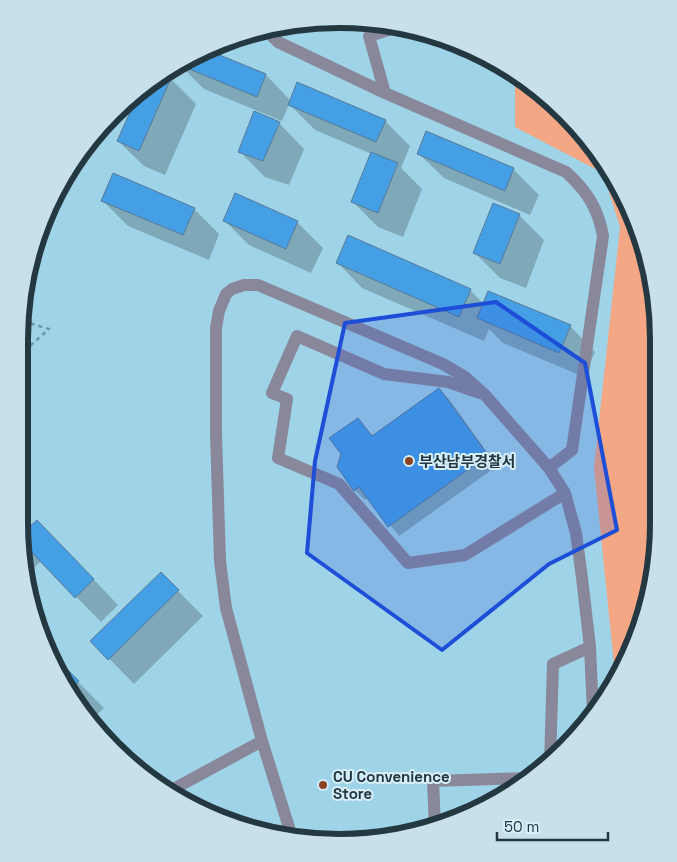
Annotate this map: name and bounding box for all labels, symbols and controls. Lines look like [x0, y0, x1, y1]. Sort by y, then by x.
place label: 부산남부경찰서 [419, 452, 516, 471]
marker: 부산남부경찰서 [403, 455, 415, 467]
place label: CU Convenience Store [333, 767, 450, 803]
marker: CU Convenience Store [317, 779, 329, 791]
scale bar [497, 810, 608, 842]
text: 50 m [504, 817, 539, 836]

